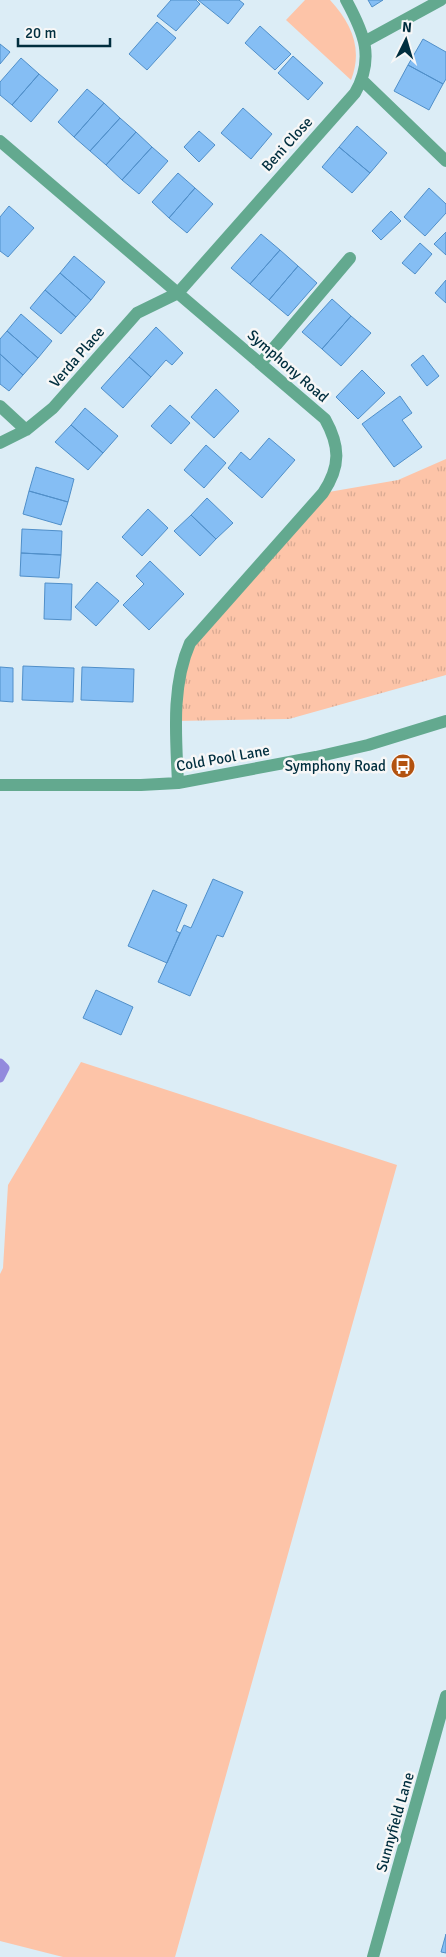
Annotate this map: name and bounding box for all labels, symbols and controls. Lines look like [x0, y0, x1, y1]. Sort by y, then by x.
scale bar [18, 15, 110, 47]
north arrow [381, 15, 431, 65]
text: N [401, 19, 413, 36]
text: 20 m [25, 24, 56, 42]
street label: Beni Close [258, 113, 316, 175]
street label: Verda Place [46, 323, 108, 391]
street label: Symphony Road [244, 326, 332, 406]
street label: Cold Pool Lane [175, 741, 271, 775]
bus stop icon: Symphony Road [390, 753, 416, 779]
place label: Symphony Road [285, 757, 386, 775]
street label: Sunnyfield Lane [372, 1770, 418, 1874]

